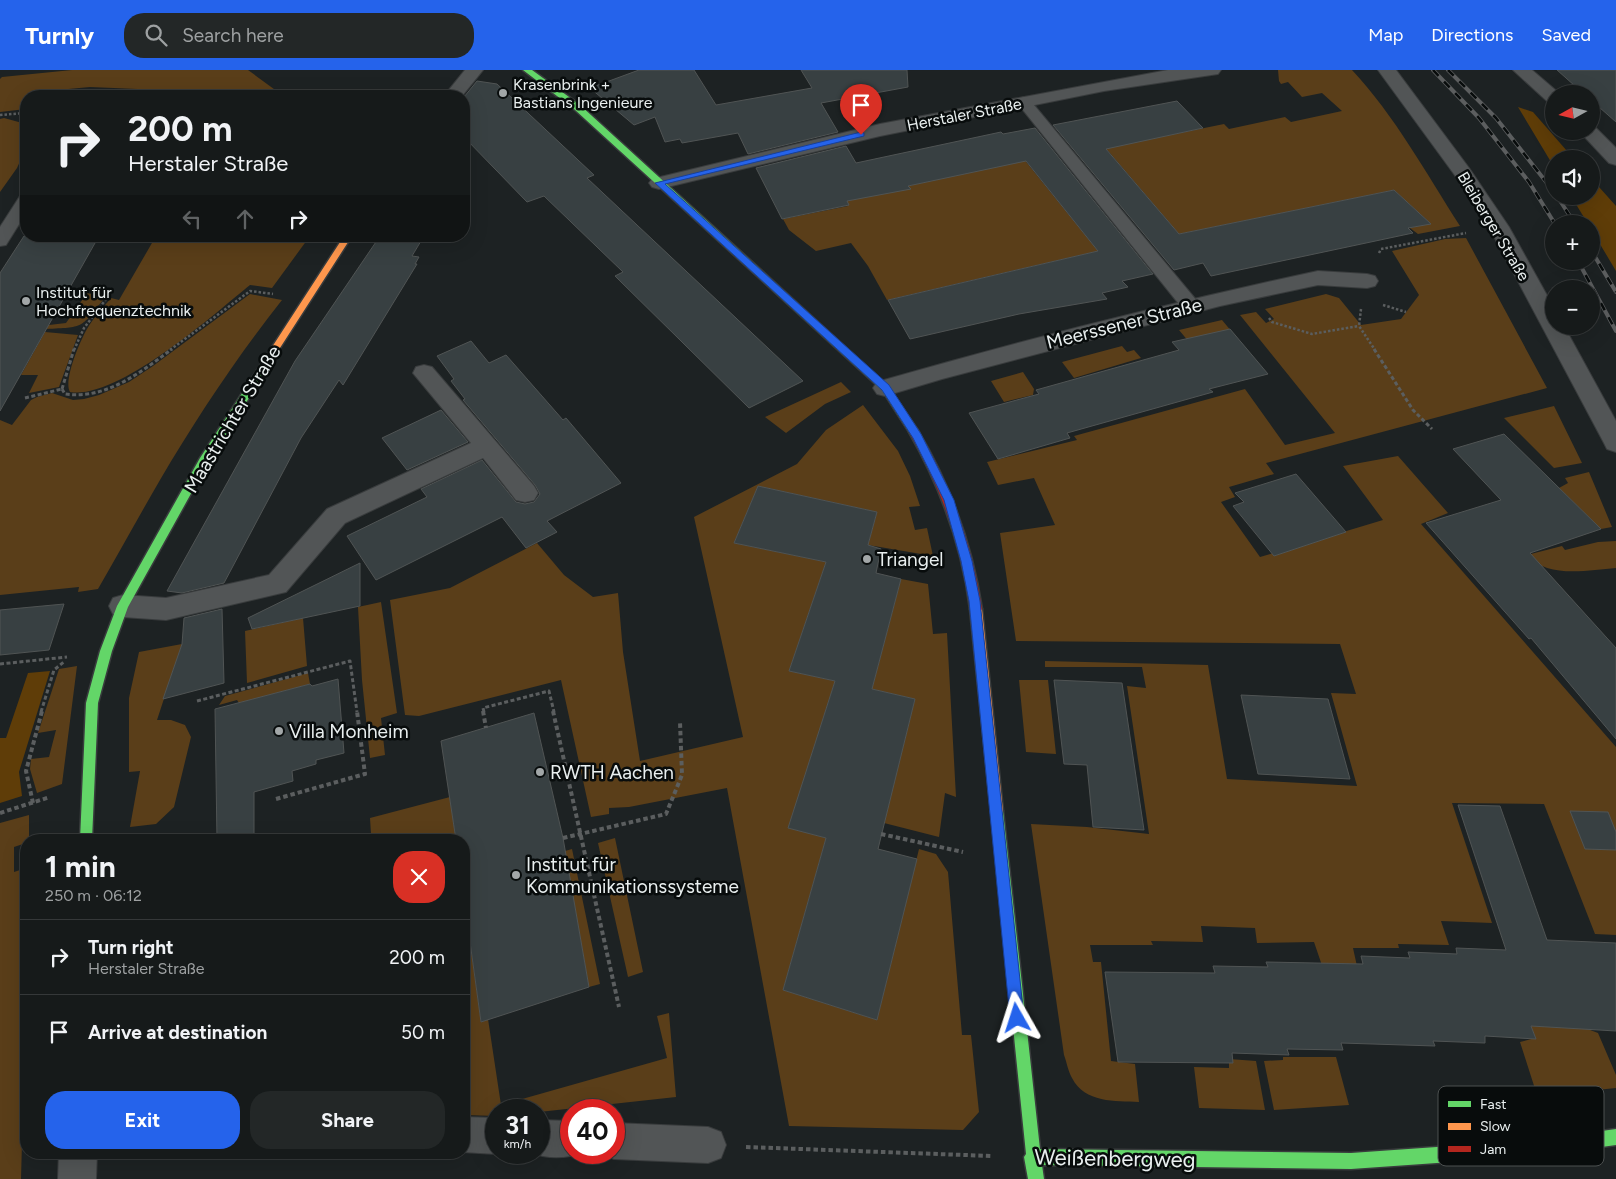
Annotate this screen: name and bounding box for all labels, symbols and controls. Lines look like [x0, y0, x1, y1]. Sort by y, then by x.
search box [124, 13, 474, 58]
text: Turnly [25, 21, 94, 50]
icon: search [142, 21, 170, 49]
text: Search here [182, 24, 284, 47]
text: Map [1368, 24, 1403, 46]
text: Directions [1431, 24, 1513, 46]
text: Saved [1541, 24, 1591, 46]
place label: Krasenbrink + Bastians Ingenieure [513, 75, 653, 112]
pin [840, 84, 882, 135]
north arrow [1545, 85, 1600, 140]
map controls [1545, 85, 1600, 335]
marker: Krasenbrink + Bastians Ingenieure [497, 87, 509, 99]
icon: arrive [847, 91, 875, 119]
street label: Herstaler Straße [905, 94, 1023, 135]
text: 200 m [128, 108, 232, 150]
icon: right [45, 110, 110, 175]
text: Herstaler Straße [128, 150, 288, 177]
button: sound [1545, 150, 1600, 205]
street label: Bleiberger Straße [1454, 168, 1534, 285]
icon: left [178, 205, 206, 233]
icon: ahead [231, 205, 259, 233]
icon: right [284, 205, 312, 233]
button: + [1545, 215, 1600, 270]
button: − [1545, 280, 1600, 335]
place label: Institut für Hochfrequenztechnik [36, 283, 192, 320]
street label: Meerssener Straße [1044, 293, 1204, 354]
marker: Institut für Hochfrequenztechnik [20, 295, 32, 307]
street label: Maastrichter Straße [179, 341, 286, 497]
place label: Triangel [877, 548, 943, 571]
marker: Triangel [861, 553, 873, 565]
place label: Villa Monheim [289, 720, 409, 743]
marker: Villa Monheim [273, 725, 285, 737]
place label: RWTH Aachen [550, 761, 674, 784]
marker: RWTH Aachen [534, 766, 546, 778]
text: 1 min [45, 848, 116, 885]
button: close [393, 851, 445, 903]
place label: Institut für Kommunikationssysteme [526, 853, 739, 898]
marker: Institut für Kommunikationssysteme [510, 869, 522, 881]
text: 250 m · 06:12 [45, 886, 142, 905]
text: Turn right [88, 936, 174, 959]
icon: right [45, 943, 73, 971]
text: 200 m [389, 946, 445, 969]
text: Herstaler Straße [88, 959, 205, 978]
position arrow [990, 991, 1042, 1043]
icon: arrive [45, 1018, 73, 1046]
text: Arrive at destination [88, 1021, 267, 1044]
text: 50 m [401, 1021, 445, 1044]
legend [1438, 1086, 1604, 1166]
button: Exit [45, 1091, 240, 1149]
button: Share [250, 1091, 445, 1149]
text: Fast [1480, 1096, 1506, 1113]
speed limit sign: 40 [560, 1099, 625, 1164]
text: 31 [505, 1110, 530, 1140]
text: Slow [1480, 1118, 1511, 1135]
text: km/h [504, 1137, 531, 1151]
text: Jam [1480, 1141, 1506, 1158]
street label: Weißenbergweg [1034, 1144, 1196, 1173]

